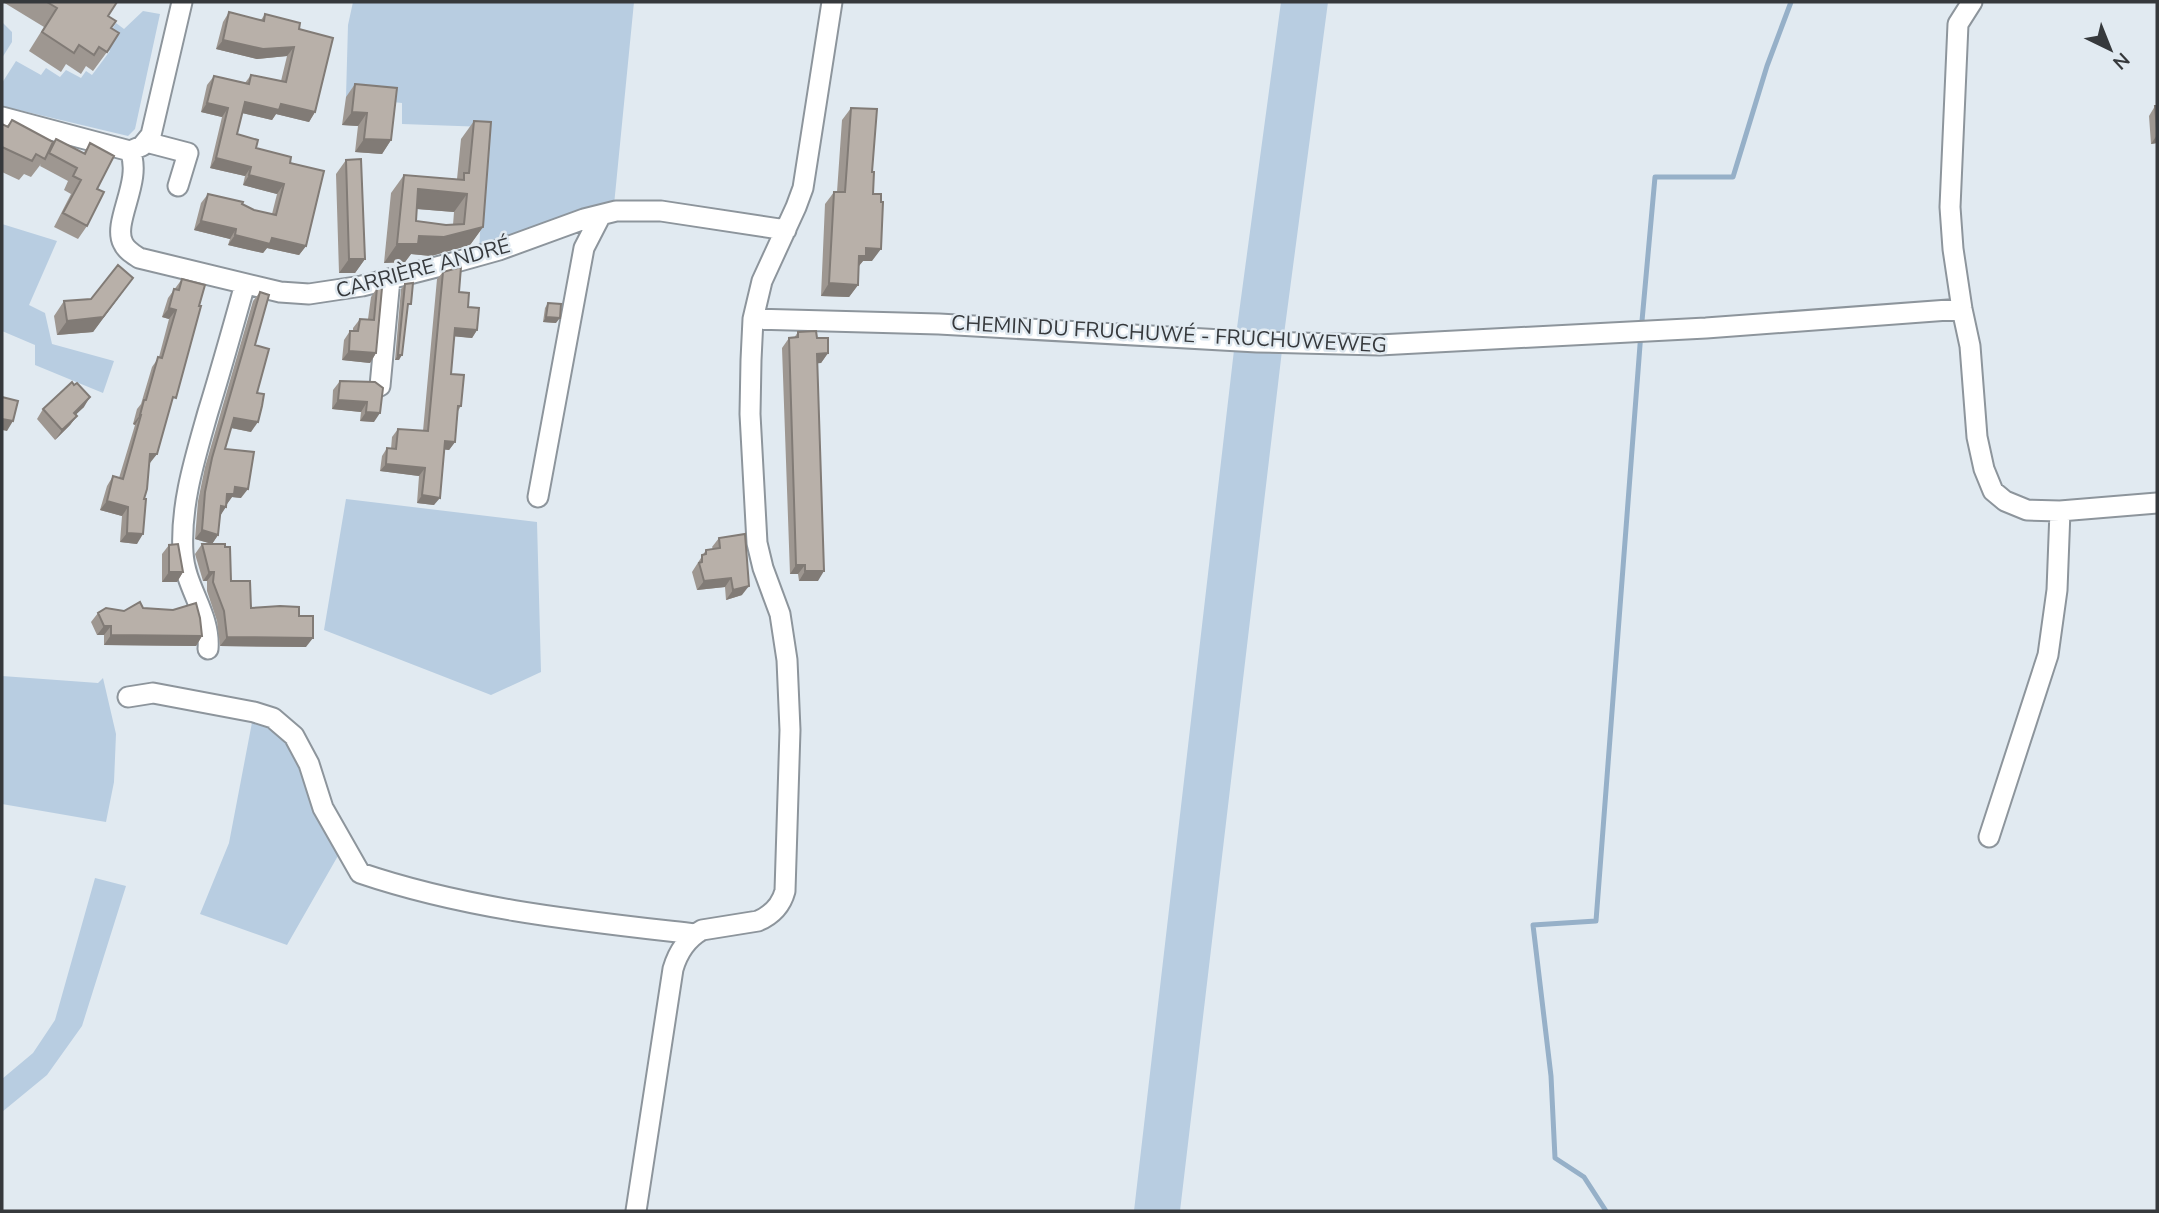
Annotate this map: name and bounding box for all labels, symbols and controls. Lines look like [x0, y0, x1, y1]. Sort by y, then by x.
north arrow [2075, 14, 2145, 84]
text: N [2107, 46, 2135, 75]
street label: CARRIÈRE ANDRÉ [333, 231, 513, 305]
street label: CHEMIN DU FRUCHUWÉ - FRUCHUWEWEG [950, 309, 1388, 359]

